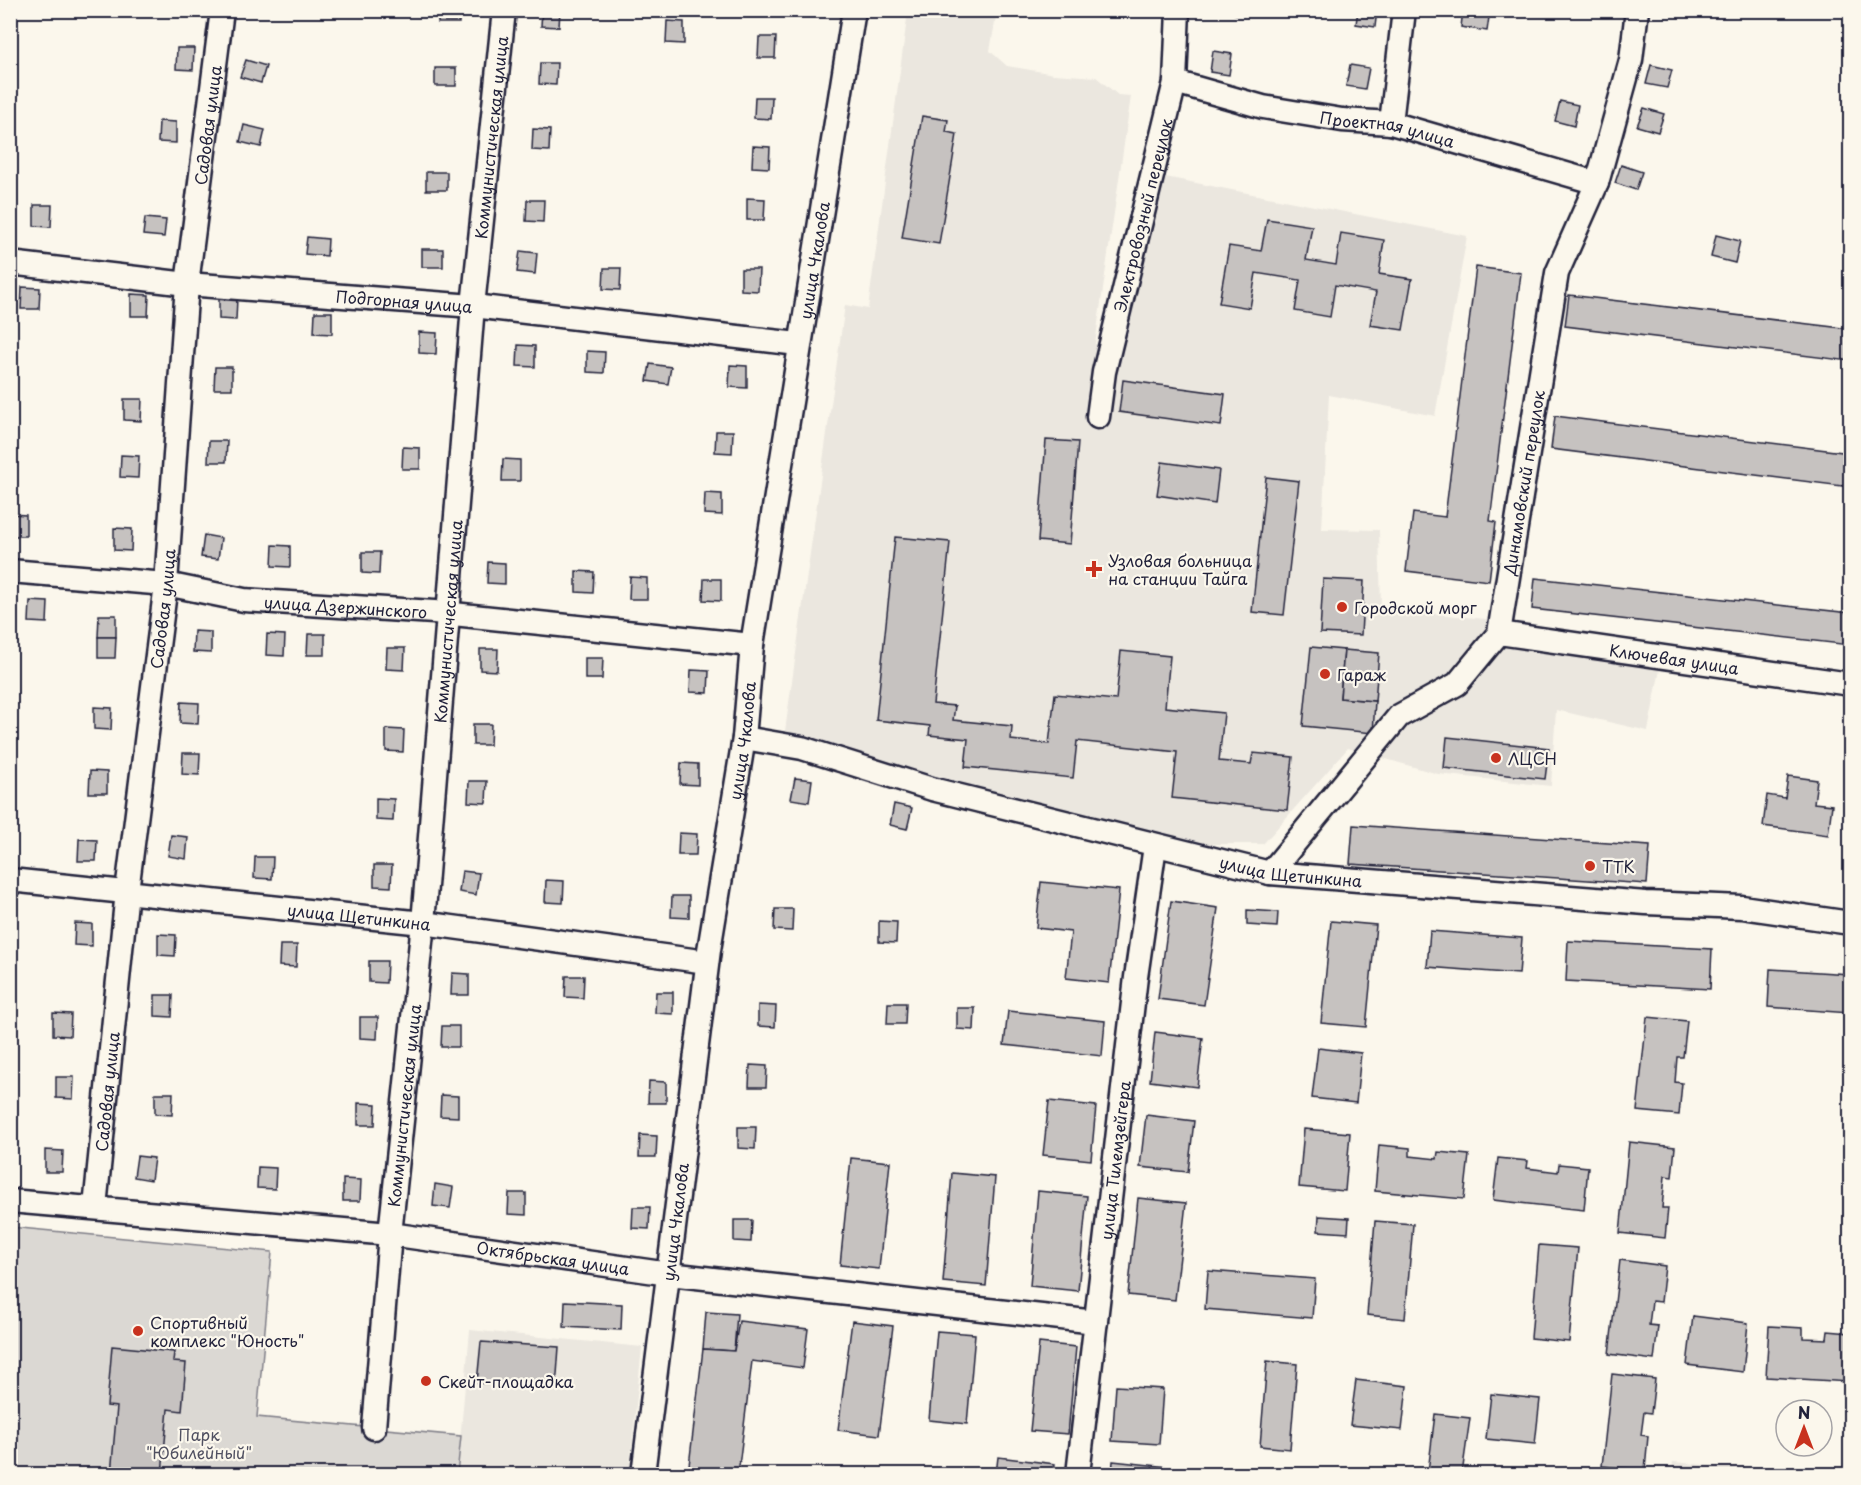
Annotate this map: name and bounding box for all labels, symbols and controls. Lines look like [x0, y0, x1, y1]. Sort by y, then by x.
street label: Коммунистическая улица [468, 35, 513, 240]
street label: Садовая улица [188, 64, 227, 186]
street label: Проектная улица [1318, 105, 1458, 153]
street label: Электровозный переулок [1107, 115, 1178, 314]
street label: улица Чкалова [793, 200, 835, 321]
street label: Подгорная улица [335, 283, 473, 318]
street label: Динамовский переулок [1496, 388, 1550, 578]
street label: Коммунистическая улица [427, 519, 468, 724]
street label: Садовая улица [143, 548, 180, 670]
place label: Узловая больница на станции Тайга [1108, 548, 1252, 590]
marker: Узловая больница на станции Тайга [1085, 560, 1103, 578]
street label: улица Дзержинского [263, 589, 428, 624]
place label: Городской морг [1354, 595, 1478, 619]
marker: Городской морг [1335, 600, 1349, 614]
street label: Ключевая улица [1608, 637, 1740, 680]
place label: Гараж [1337, 662, 1386, 686]
marker: Гараж [1318, 667, 1332, 681]
street label: улица Чкалова [722, 681, 761, 802]
place label: ЛЦСН [1508, 746, 1557, 770]
marker: ЛЦСН [1489, 751, 1503, 765]
street label: улица Щетинкина [1217, 849, 1363, 892]
place label: ТТК [1602, 854, 1635, 878]
marker: ТТК [1583, 859, 1597, 873]
street label: улица Щетинкина [286, 897, 432, 936]
street label: Коммунистическая улица [381, 1003, 426, 1208]
street label: Садовая улица [89, 1030, 125, 1153]
street label: улица Тилемзейгера [1093, 1079, 1136, 1241]
street label: улица Чкалова [655, 1162, 694, 1282]
street label: Октябрьская улица [475, 1235, 631, 1280]
place label: Спортивный комплекс "Юность" [150, 1310, 304, 1352]
marker: Спортивный комплекс "Юность" [131, 1324, 145, 1338]
place label: Скейт-площадка [438, 1369, 573, 1393]
marker: Скейт-площадка [419, 1374, 433, 1388]
north arrow [1774, 1398, 1834, 1458]
text: N [1798, 1400, 1810, 1424]
park label: Парк "Юбилейный" [146, 1422, 252, 1464]

